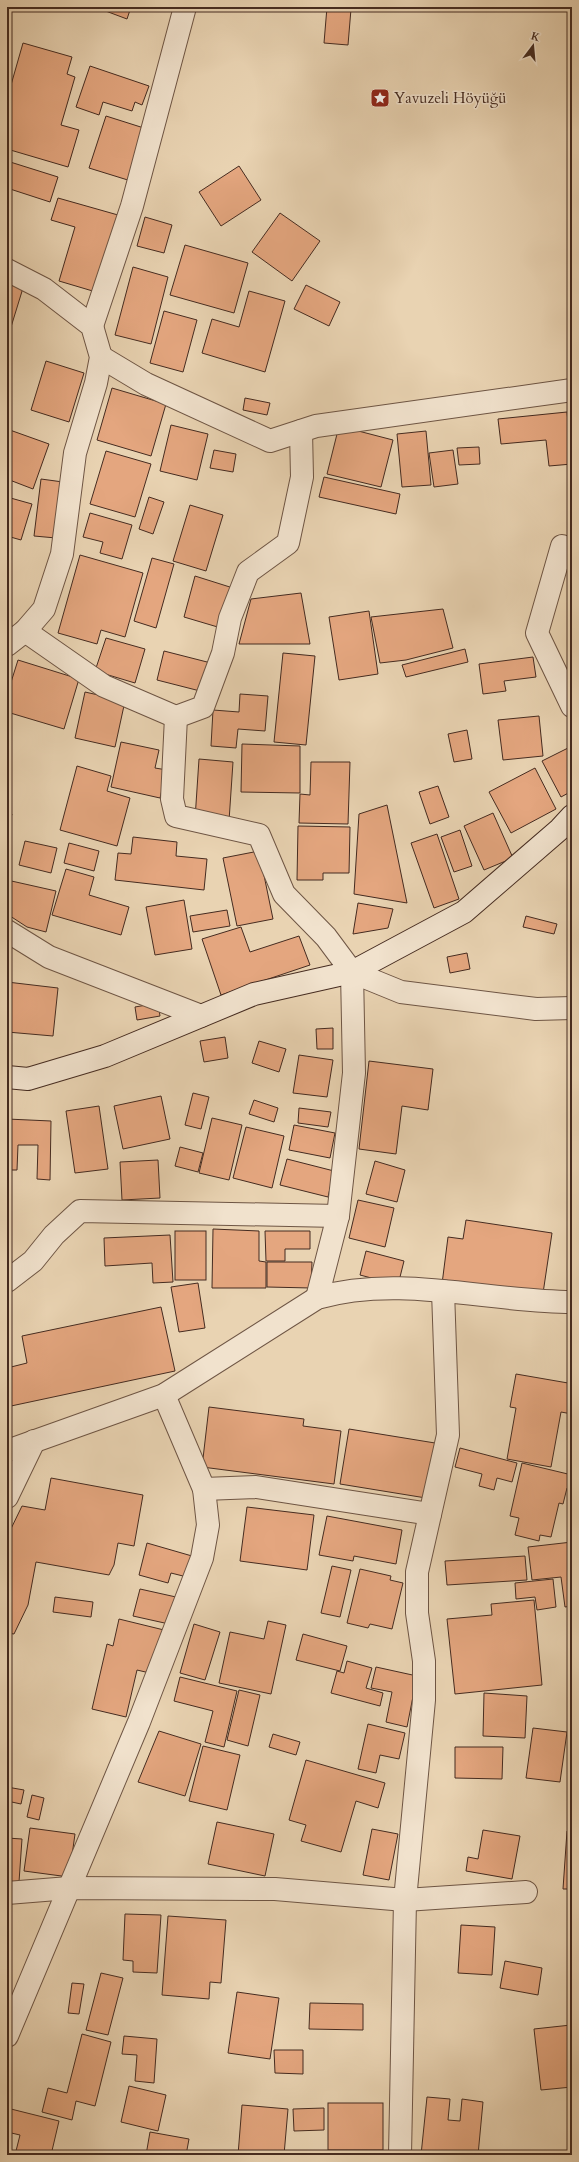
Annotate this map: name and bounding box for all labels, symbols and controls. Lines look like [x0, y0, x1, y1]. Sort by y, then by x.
north arrow [513, 26, 553, 66]
text: K [529, 28, 542, 45]
place icon: Yavuzeli Höyüğü [369, 87, 391, 109]
place label: Yavuzeli Höyüğü [394, 88, 506, 108]

